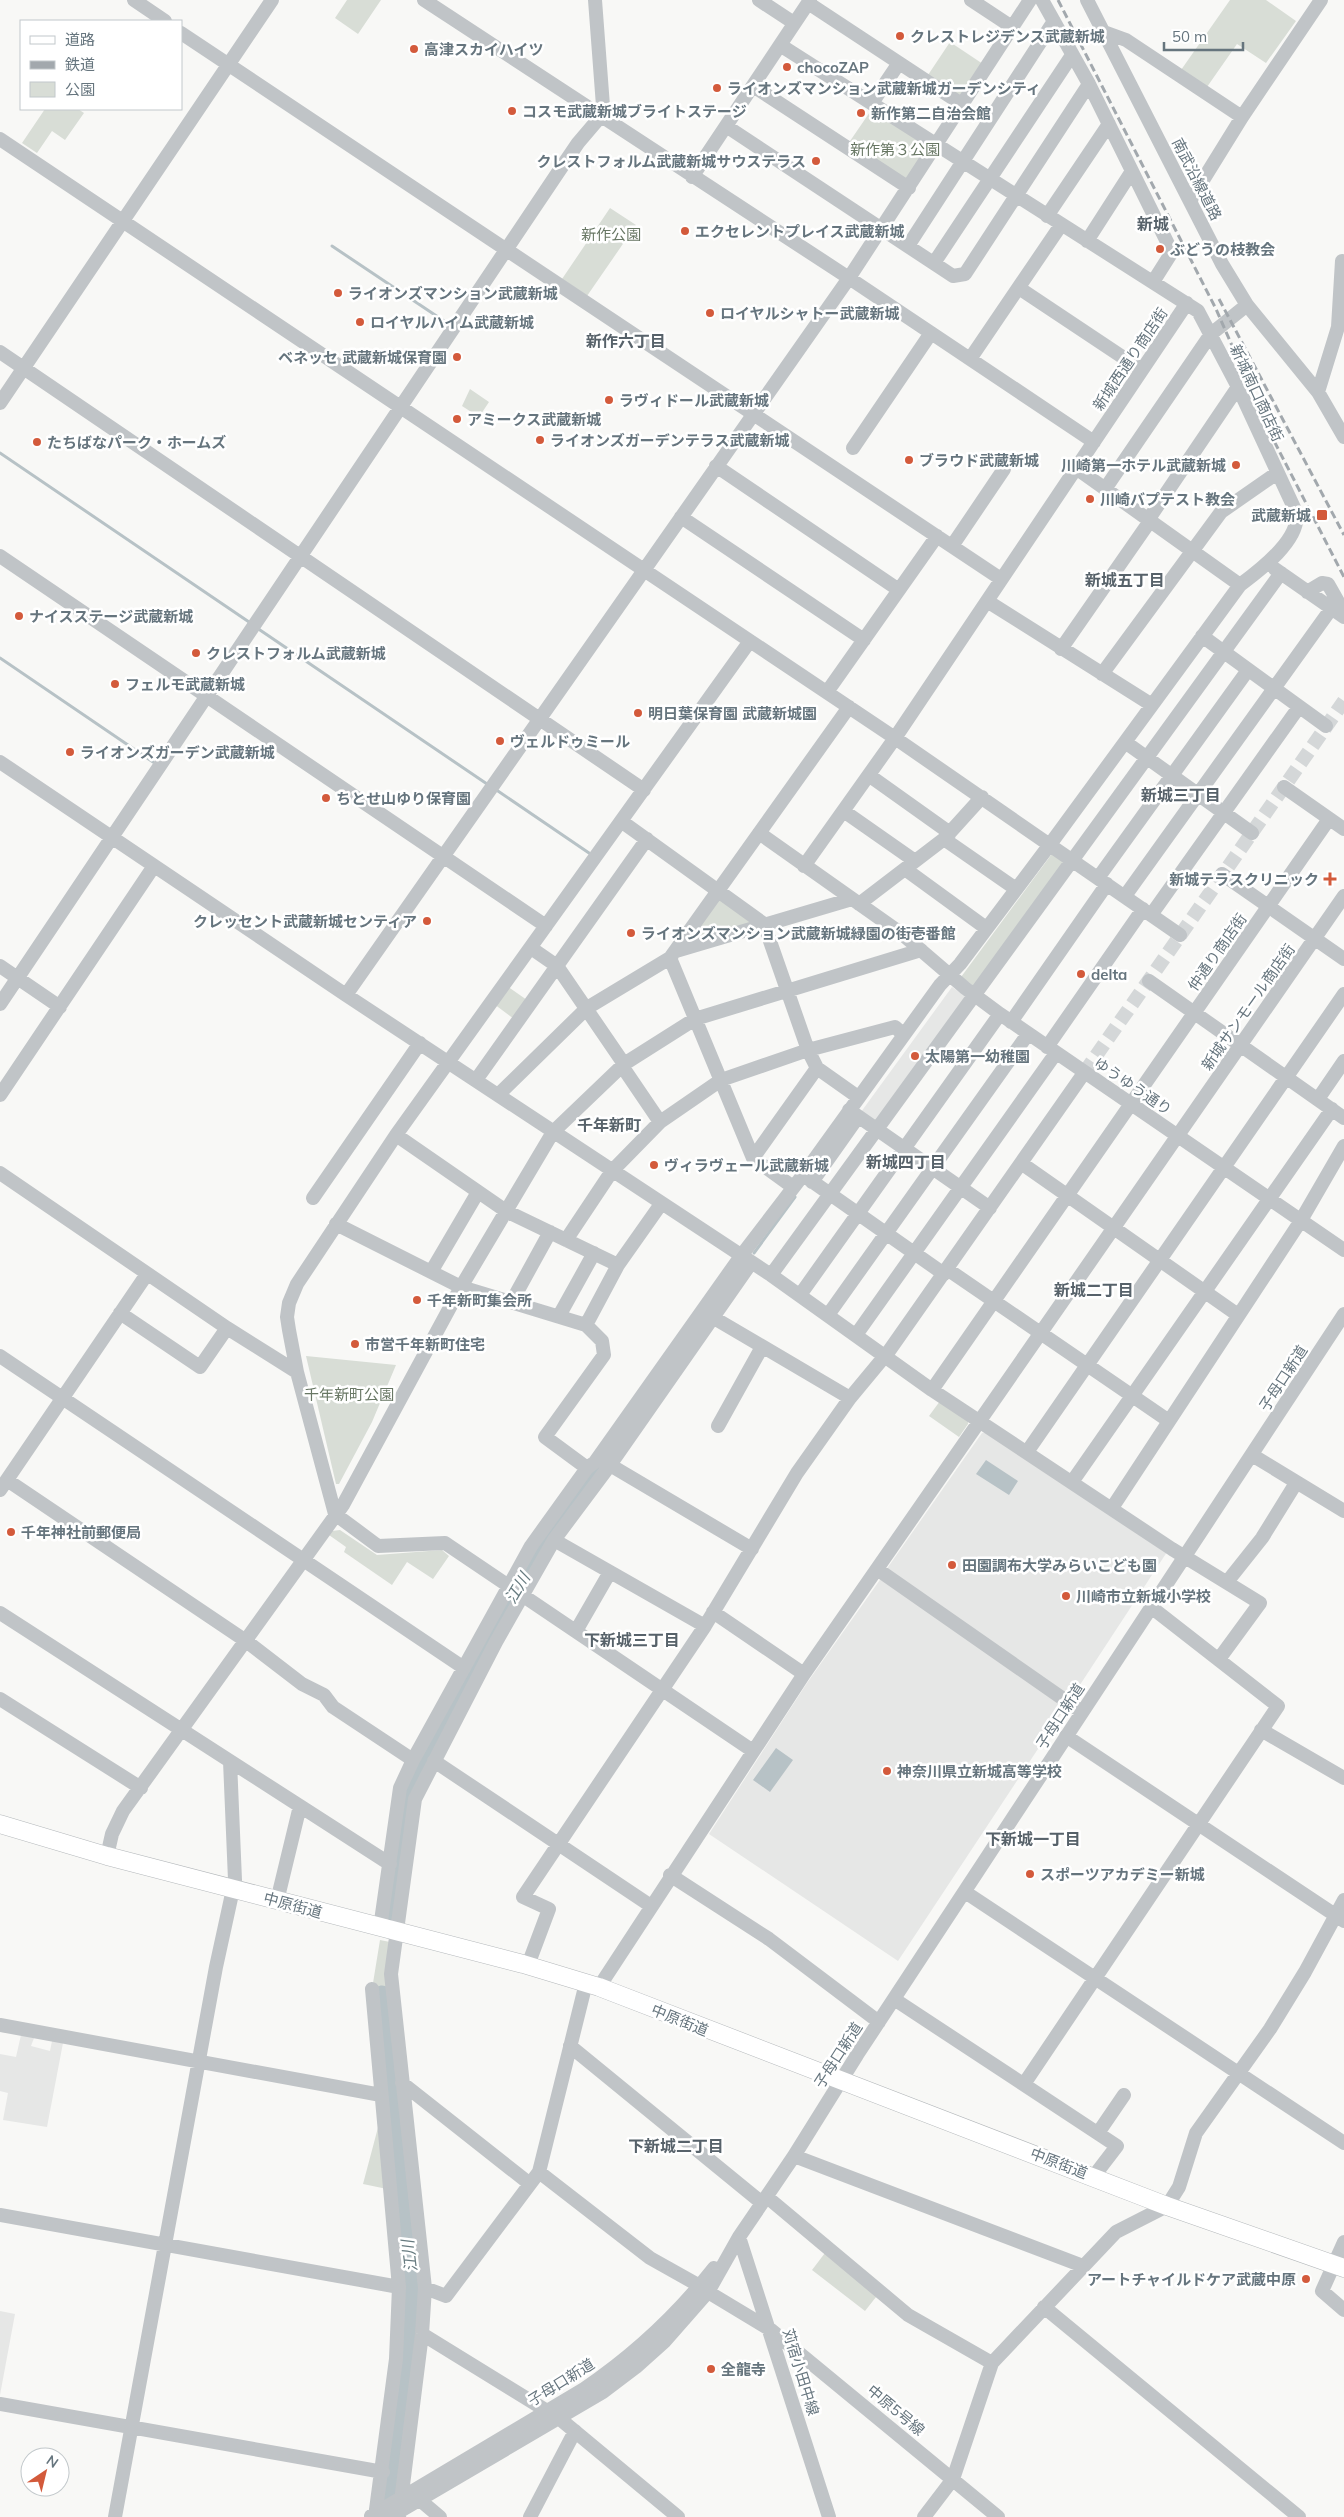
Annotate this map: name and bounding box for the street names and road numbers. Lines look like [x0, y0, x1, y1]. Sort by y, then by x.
street label: 南武沿線道路 [1168, 135, 1226, 223]
street label: 新城西通り商店街 [1089, 304, 1171, 414]
street label: 新城南口商店街 [1226, 341, 1288, 445]
street label: 仲通り商店街 [1183, 910, 1251, 994]
street label: 新城サンモール商店街 [1197, 940, 1299, 1074]
street label: ゆうゆう通り [1090, 1053, 1176, 1119]
street label: 子母口新道 [1255, 1341, 1311, 1415]
street label: 子母口新道 [1032, 1679, 1088, 1753]
street label: 中原街道 [262, 1888, 324, 1922]
street label: 中原街道 [649, 2000, 711, 2040]
street label: 子母口新道 [810, 2018, 866, 2092]
street label: 中原街道 [1028, 2143, 1090, 2183]
street label: 苅宿小田中線 [779, 2326, 823, 2418]
street label: 子母口新道 [524, 2354, 598, 2410]
street label: 中原5号線 [863, 2381, 929, 2439]

